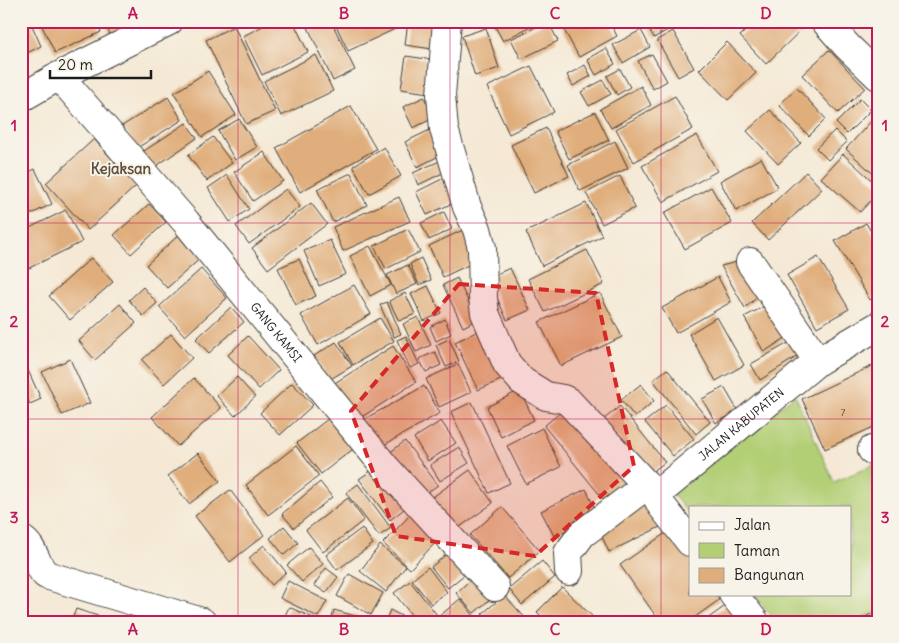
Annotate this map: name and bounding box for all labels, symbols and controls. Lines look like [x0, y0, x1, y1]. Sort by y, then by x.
text: A [128, 3, 138, 23]
text: B [339, 3, 350, 23]
text: C [550, 3, 561, 23]
text: D [760, 3, 772, 23]
scale bar [50, 48, 151, 80]
text: 20 m [58, 55, 93, 74]
text: 1 [11, 115, 17, 135]
text: 1 [882, 115, 888, 135]
district label: Kejaksan [91, 159, 152, 178]
street label: GANG KAMSI [247, 299, 305, 365]
text: 2 [10, 311, 19, 331]
text: 2 [881, 311, 890, 331]
street label: JALAN KABUPATEN [695, 384, 787, 464]
house number: 7 [841, 406, 846, 419]
legend [689, 506, 852, 596]
text: 3 [9, 507, 19, 527]
text: 3 [880, 507, 890, 527]
text: Jalan [734, 515, 771, 534]
text: Taman [734, 541, 780, 560]
text: Bangunan [734, 565, 804, 584]
text: A [128, 619, 138, 639]
text: B [339, 619, 350, 639]
text: C [550, 619, 561, 639]
text: D [760, 619, 772, 639]

